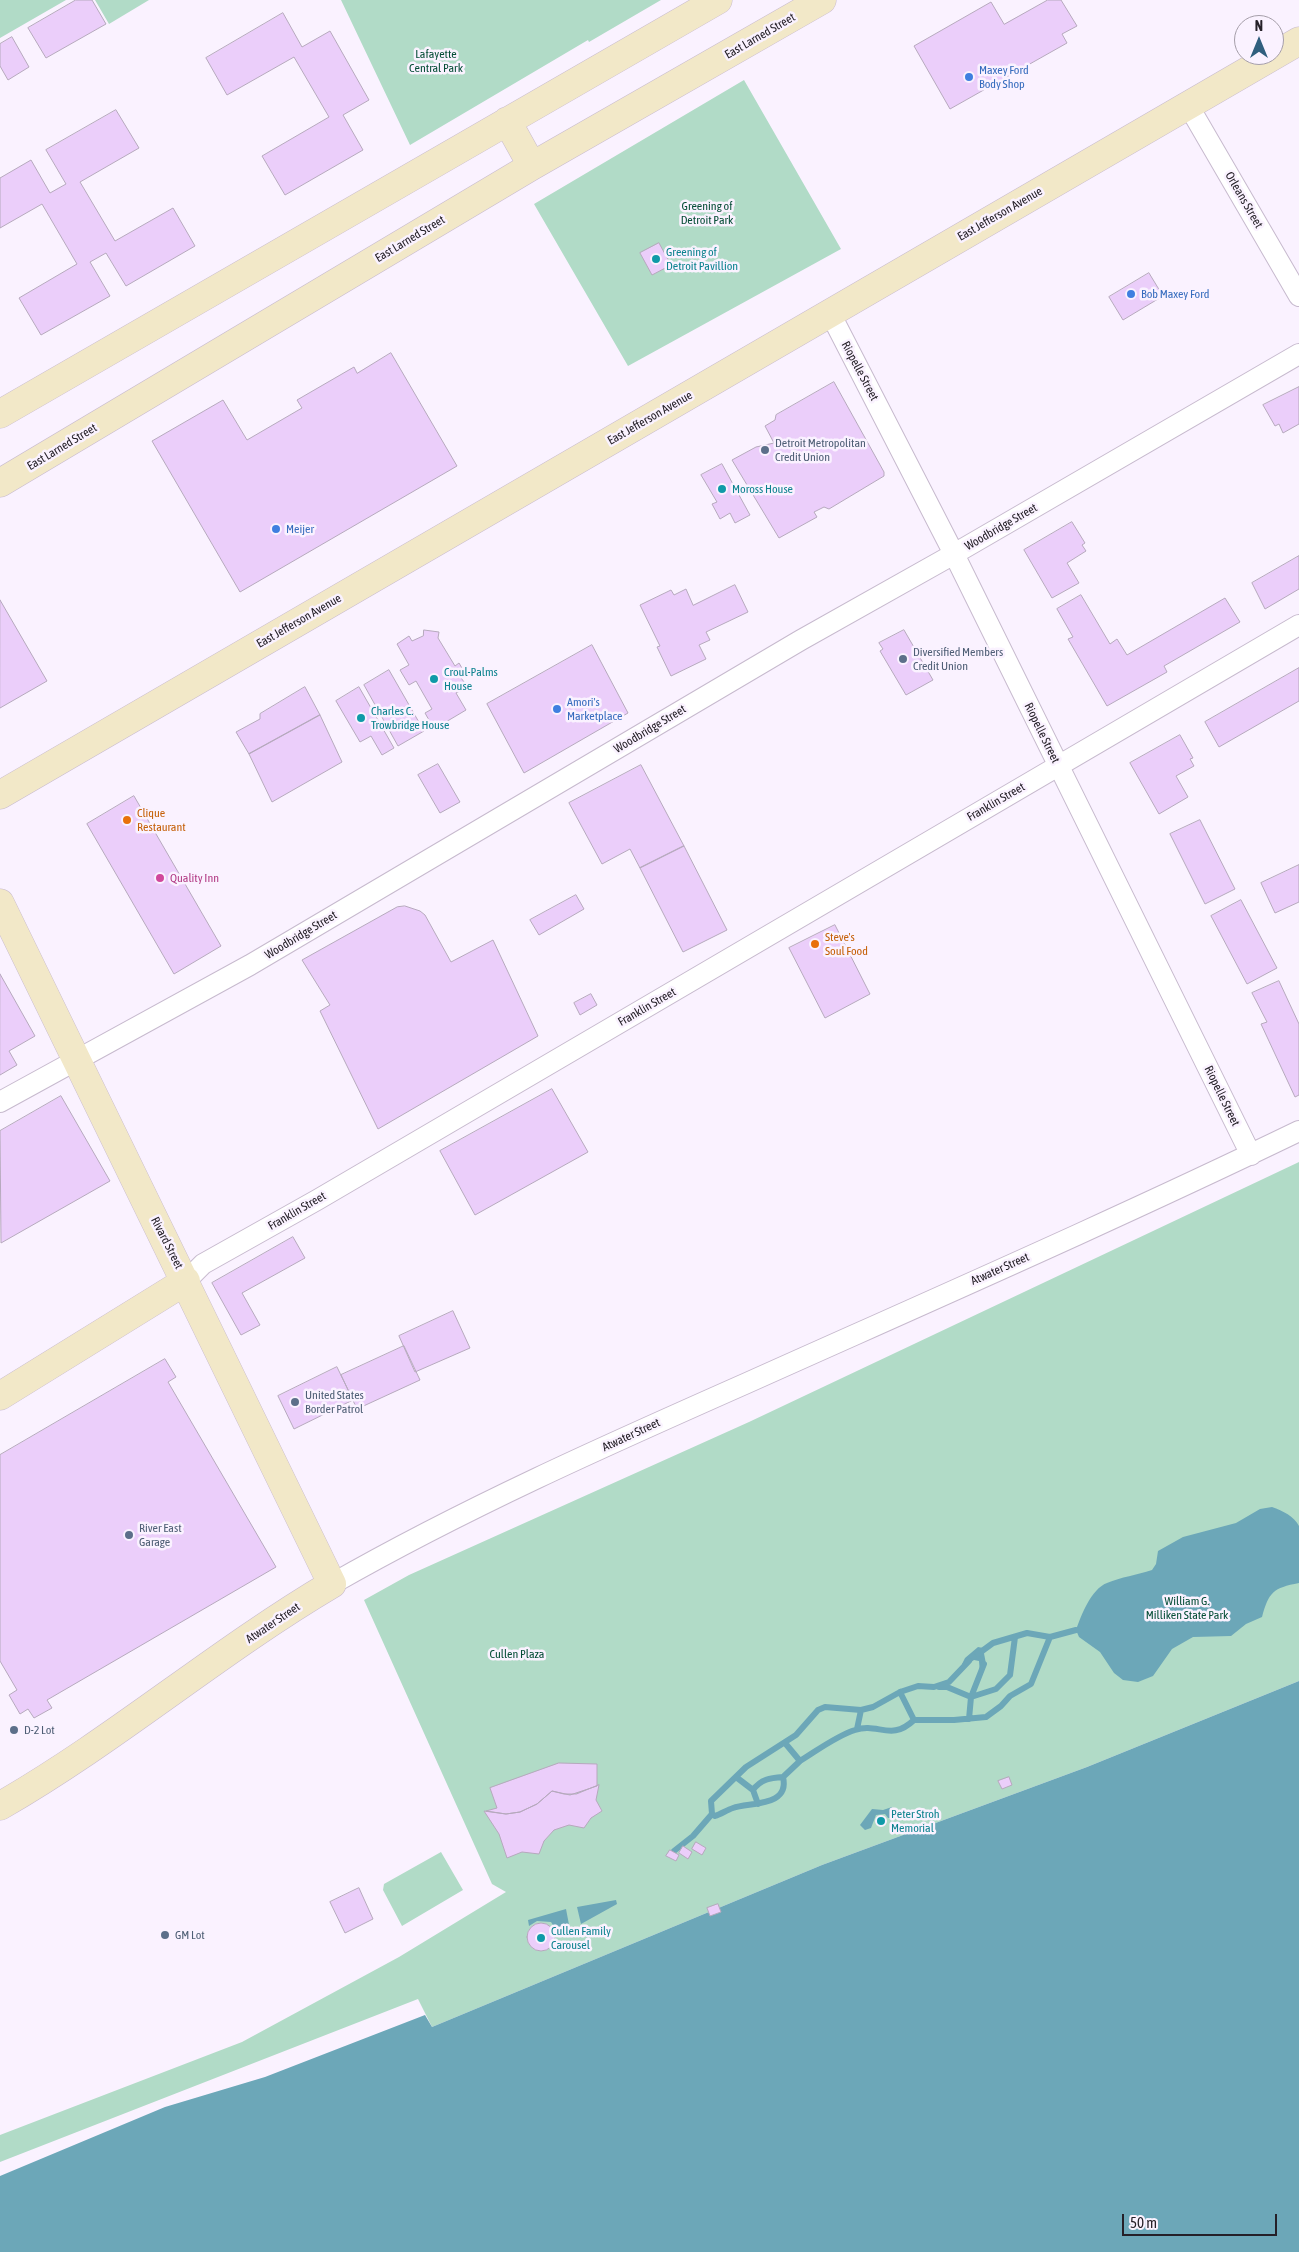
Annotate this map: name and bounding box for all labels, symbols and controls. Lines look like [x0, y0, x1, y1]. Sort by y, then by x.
street label: East Larned Street [722, 10, 798, 62]
north arrow [1234, 15, 1284, 65]
text: N [1255, 18, 1263, 34]
park label: Lafayette Central Park [409, 47, 463, 75]
place label: Maxey Ford Body Shop [979, 63, 1029, 91]
marker: Maxey Ford Body Shop [963, 71, 975, 83]
street label: Orleans Street [1222, 169, 1266, 231]
street label: East Jefferson Avenue [955, 184, 1045, 244]
park label: Greening of Detroit Park [681, 199, 733, 227]
street label: East Larned Street [373, 213, 447, 265]
place label: Greening of Detroit Pavillion [666, 245, 738, 273]
marker: Greening of Detroit Pavillion [650, 253, 662, 265]
place label: Bob Maxey Ford [1141, 287, 1209, 301]
marker: Bob Maxey Ford [1125, 288, 1137, 300]
street label: Riopelle Street [838, 339, 882, 403]
street label: East Jefferson Avenue [605, 388, 695, 448]
street label: East Larned Street [25, 421, 99, 473]
place label: Detroit Metropolitan Credit Union [775, 436, 866, 464]
marker: Detroit Metropolitan Credit Union [759, 444, 771, 456]
place label: Moross House [732, 482, 793, 496]
marker: Moross House [716, 483, 728, 495]
street label: Woodbridge Street [962, 500, 1040, 554]
place label: Meijer [286, 522, 314, 536]
marker: Meijer [270, 523, 282, 535]
street label: East Jefferson Avenue [254, 591, 344, 651]
place label: Diversified Members Credit Union [913, 645, 1003, 673]
marker: Diversified Members Credit Union [897, 653, 909, 665]
place label: Croul-Palms House [444, 665, 498, 693]
marker: Croul-Palms House [428, 673, 440, 685]
place label: Amori's Marketplace [567, 695, 622, 723]
street label: Riopelle Street [1021, 701, 1063, 765]
street label: Woodbridge Street [611, 702, 689, 756]
marker: Amori's Marketplace [551, 703, 563, 715]
place label: Charles C. Trowbridge House [371, 704, 450, 732]
marker: Charles C. Trowbridge House [355, 712, 367, 724]
street label: Franklin Street [965, 780, 1027, 824]
place label: Clique Restaurant [137, 806, 186, 834]
marker: Clique Restaurant [121, 814, 133, 826]
place label: Quality Inn [170, 871, 219, 885]
marker: Quality Inn [154, 872, 166, 884]
street label: Woodbridge Street [262, 908, 340, 962]
place label: Steve's Soul Food [825, 930, 868, 958]
marker: Steve's Soul Food [809, 938, 821, 950]
street label: Franklin Street [616, 985, 678, 1029]
street label: Riopelle Street [1201, 1064, 1243, 1128]
street label: Franklin Street [266, 1189, 328, 1233]
street label: Rivard Street [148, 1215, 186, 1271]
street label: Atwater Street [969, 1250, 1031, 1288]
place label: United States Border Patrol [305, 1388, 364, 1416]
marker: United States Border Patrol [289, 1396, 301, 1408]
street label: Atwater Street [600, 1415, 662, 1455]
place label: River East Garage [139, 1521, 182, 1549]
marker: River East Garage [123, 1529, 135, 1541]
park label: William G. Milliken State Park [1146, 1594, 1228, 1622]
street label: Atwater Street [243, 1600, 303, 1646]
park label: Cullen Plaza [490, 1647, 544, 1661]
place label: D-2 Lot [24, 1723, 55, 1737]
marker: D-2 Lot [8, 1724, 20, 1736]
place label: Peter Stroh Memorial [891, 1807, 940, 1835]
marker: Peter Stroh Memorial [875, 1815, 887, 1827]
place label: Cullen Family Carousel [551, 1924, 611, 1952]
place label: GM Lot [175, 1928, 205, 1942]
marker: GM Lot [159, 1929, 171, 1941]
marker: Cullen Family Carousel [535, 1932, 547, 1944]
scale bar [1124, 2204, 1279, 2236]
text: 50 m [1130, 2214, 1157, 2231]

